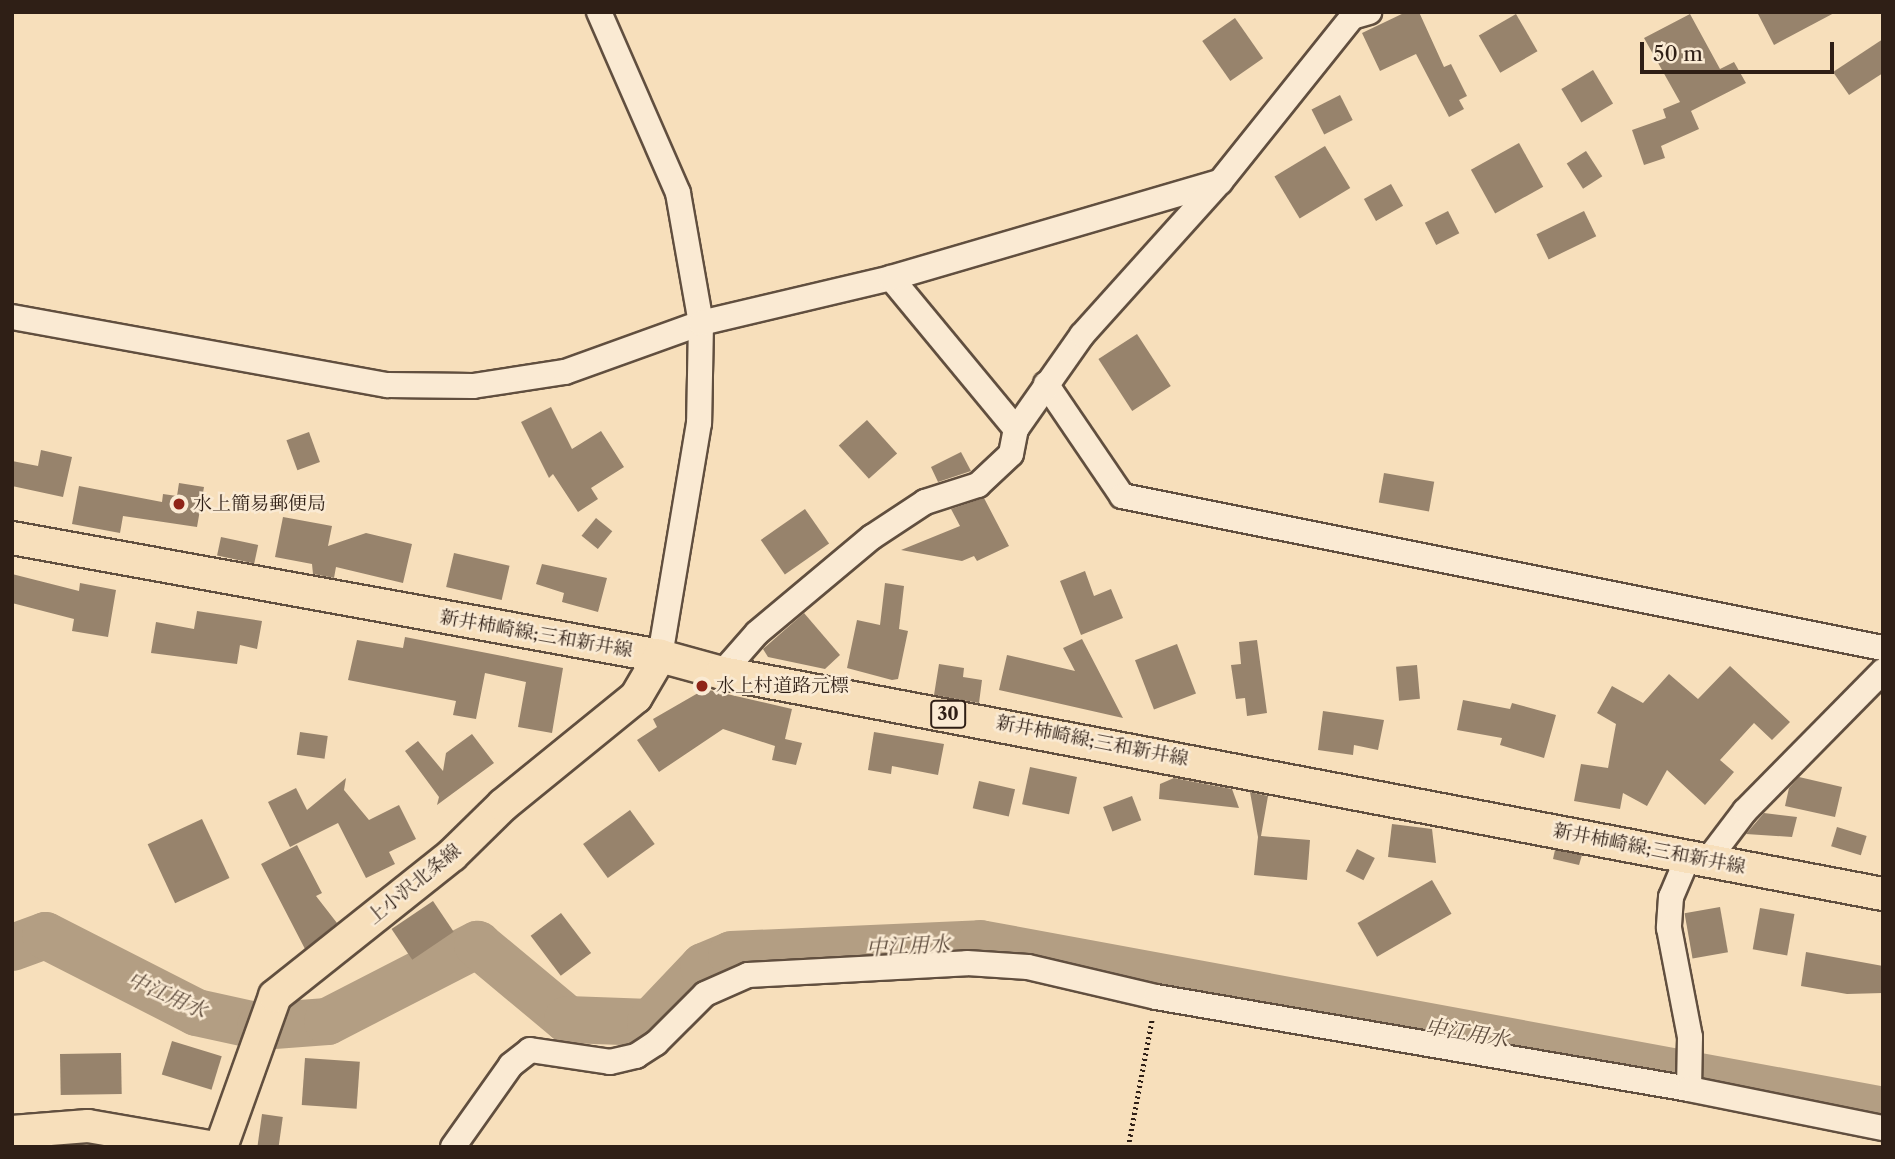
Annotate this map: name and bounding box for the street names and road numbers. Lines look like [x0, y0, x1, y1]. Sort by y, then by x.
street label: 新井柿崎線;三和新井線 [438, 606, 634, 662]
road number: 30 [929, 700, 967, 728]
street label: 新井柿崎線;三和新井線 [994, 711, 1190, 771]
street label: 新井柿崎線;三和新井線 [1551, 819, 1747, 879]
street label: 上小沢北条線 [363, 839, 465, 929]

